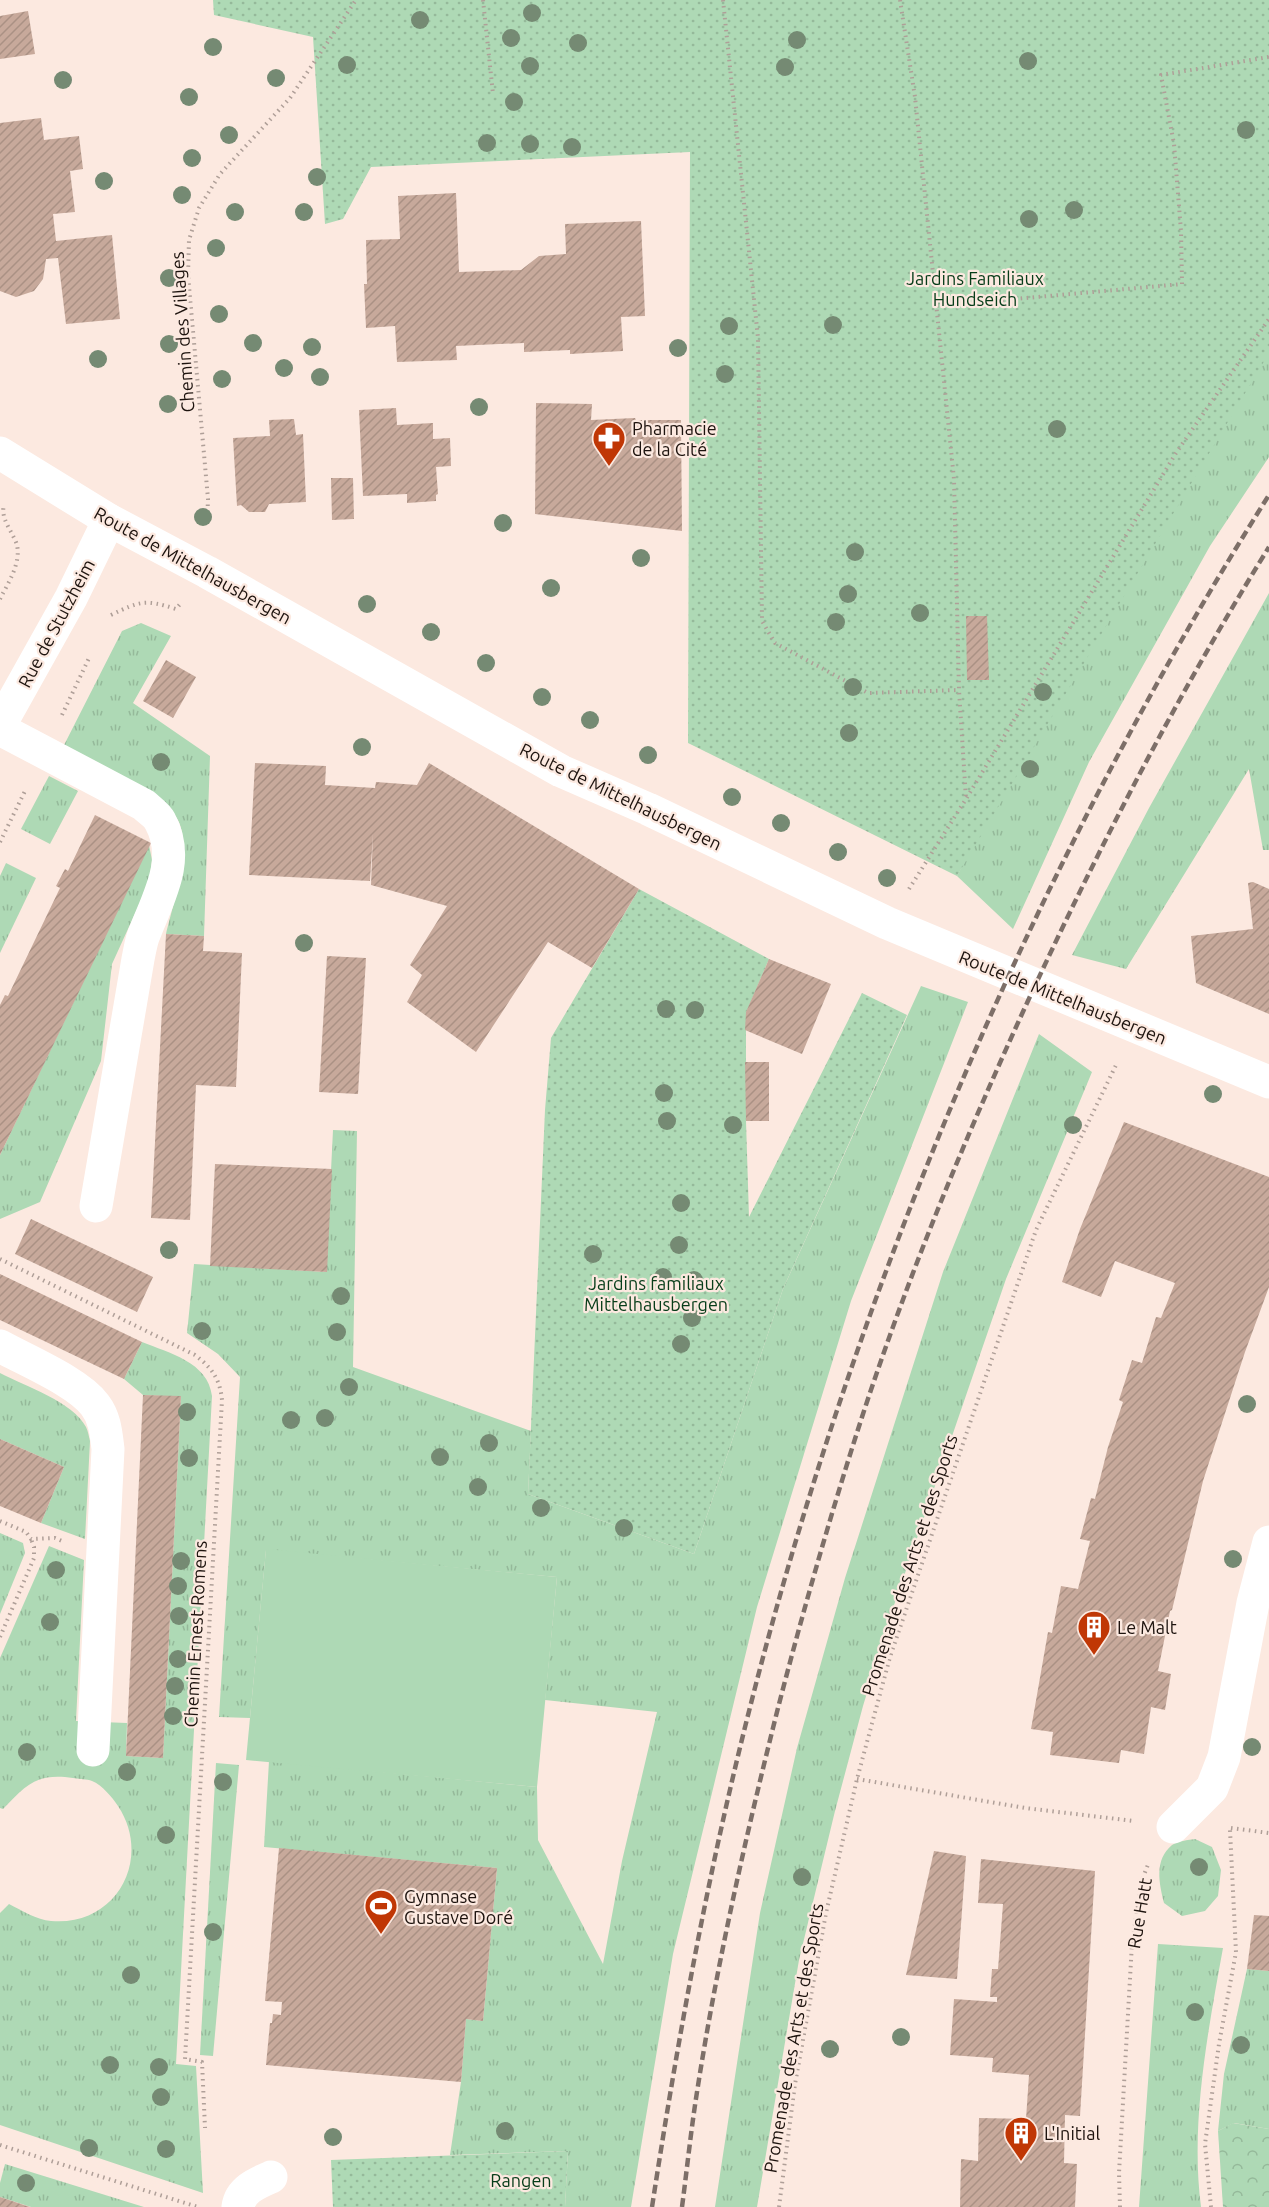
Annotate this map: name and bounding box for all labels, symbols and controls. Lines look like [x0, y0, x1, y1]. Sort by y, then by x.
street label: Chemin des Villages [166, 251, 198, 413]
park label: Jardins Familiaux Hundseich [906, 268, 1044, 309]
place label: Pharmacie de la Cité [632, 418, 717, 459]
pharmacy icon: Pharmacie de la Cité [591, 420, 627, 467]
street label: Route de Mittelhausbergen [91, 502, 295, 628]
street label: Rue de Stutzheim [14, 555, 98, 691]
street label: Route de Mittelhausbergen [517, 738, 725, 854]
street label: Route de Mittelhausbergen [956, 946, 1170, 1048]
park label: Jardins familiaux Mittelhausbergen [584, 1273, 728, 1314]
street label: Promenade des Arts et des Sports [857, 1432, 961, 1698]
street label: Chemin Ernest Romens [180, 1540, 210, 1728]
building icon: Le Malt [1076, 1609, 1112, 1656]
place label: Le Malt [1117, 1617, 1177, 1637]
street label: Rue Hatt [1123, 1876, 1155, 1950]
place label: Gymnase Gustave Doré [404, 1886, 513, 1927]
sports icon: Gymnase Gustave Doré [363, 1888, 399, 1935]
street label: Promenade des Arts et des Sports [759, 1901, 827, 2174]
building icon: L'Initial [1003, 2115, 1039, 2162]
place label: L'Initial [1044, 2123, 1100, 2143]
park label: Rangen [490, 2170, 552, 2190]

